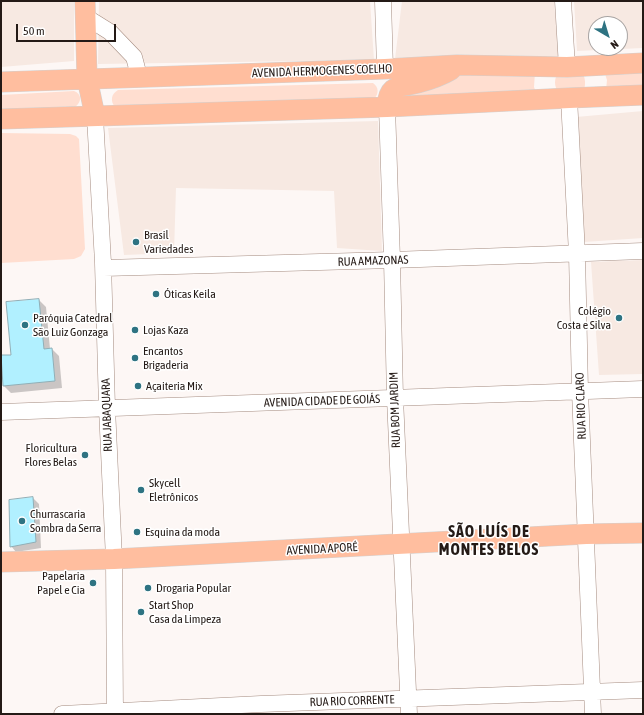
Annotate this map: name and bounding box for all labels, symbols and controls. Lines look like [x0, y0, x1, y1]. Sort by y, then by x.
scale bar [18, 16, 118, 42]
north arrow [588, 16, 628, 56]
text: 50 m [23, 24, 45, 38]
text: N [609, 38, 621, 51]
street label: AVENIDA HERMOGENES COELHO [252, 61, 392, 81]
place label: Brasil Variedades [144, 228, 193, 256]
marker: Brasil Variedades [131, 237, 141, 247]
street label: RUA AMAZONAS [337, 253, 409, 269]
place label: Óticas Keila [164, 287, 216, 301]
marker: Óticas Keila [151, 289, 161, 299]
place label: Colégio Costa e Silva [557, 304, 611, 332]
place label: Paróquia Catedral São Luiz Gonzaga [33, 311, 112, 339]
marker: Colégio Costa e Silva [614, 313, 624, 323]
marker: Paróquia Catedral São Luiz Gonzaga [20, 320, 30, 330]
place label: Lojas Kaza [143, 323, 189, 337]
marker: Lojas Kaza [130, 325, 140, 335]
place label: Encantos Brigaderia [143, 344, 189, 372]
marker: Encantos Brigaderia [130, 353, 140, 363]
street label: RUA BOM JARDIM [386, 372, 404, 448]
street label: RUA RIO CLARO [573, 372, 589, 440]
street label: RUA JABAQUARA [99, 378, 115, 452]
place label: Açaiteria Mix [146, 379, 203, 393]
marker: Açaiteria Mix [133, 381, 143, 391]
street label: AVENIDA CIDADE DE GOIÁS [264, 392, 380, 410]
place label: Floricultura Flores Belas [24, 441, 77, 469]
marker: Floricultura Flores Belas [80, 450, 90, 460]
place label: Skycell Eletrônicos [149, 476, 198, 504]
marker: Skycell Eletrônicos [136, 485, 146, 495]
place label: Churrascaria Sombra da Serra [30, 507, 101, 535]
marker: Churrascaria Sombra da Serra [17, 516, 27, 526]
district label: SÃO LUÍS DE MONTES BELOS [439, 522, 539, 560]
place label: Esquina da moda [145, 525, 220, 539]
marker: Esquina da moda [132, 527, 142, 537]
street label: AVENIDA APORÉ [286, 540, 358, 558]
place label: Papelaria Papel e Cia [37, 569, 85, 597]
marker: Papelaria Papel e Cia [88, 578, 98, 588]
place label: Drogaria Popular [156, 581, 231, 595]
marker: Drogaria Popular [143, 583, 153, 593]
place label: Start Shop Casa da Limpeza [149, 598, 221, 626]
marker: Start Shop Casa da Limpeza [136, 607, 146, 617]
street label: RUA RIO CORRENTE [309, 692, 395, 710]

